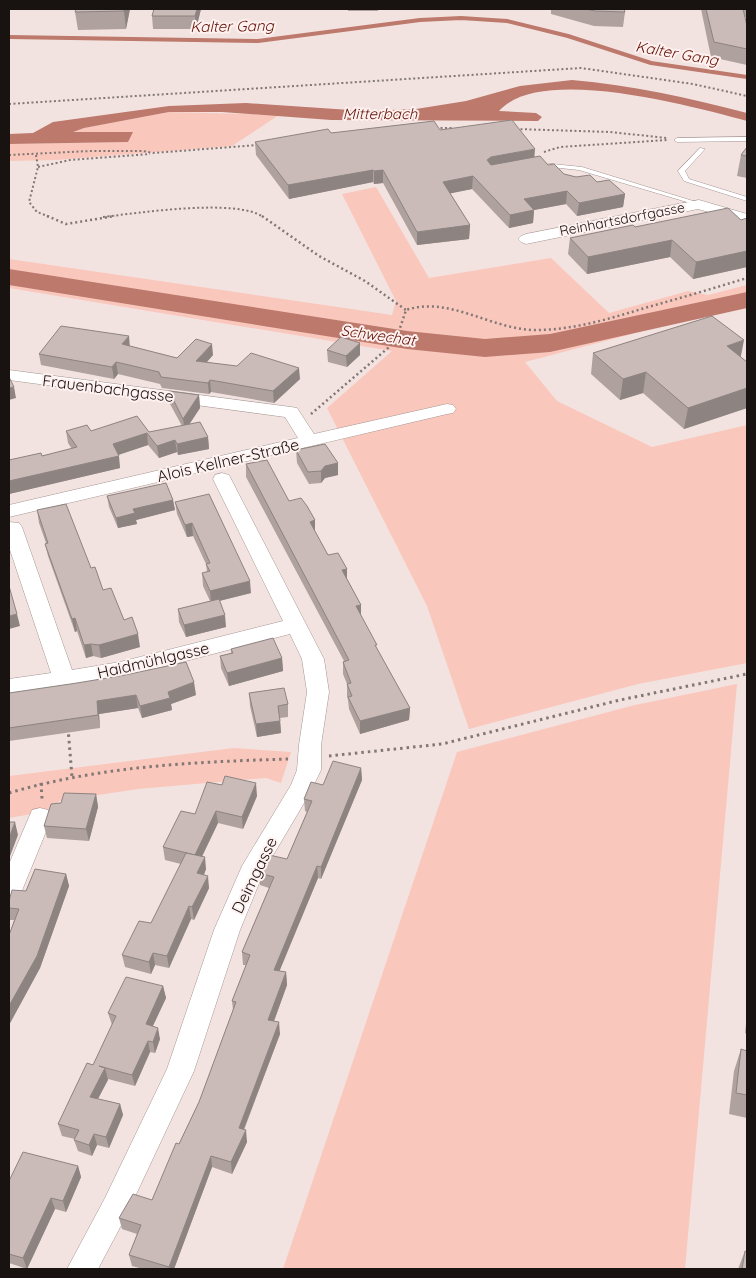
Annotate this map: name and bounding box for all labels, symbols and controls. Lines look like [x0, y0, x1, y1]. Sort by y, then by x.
water label: Kalter Gang [190, 16, 276, 36]
water label: Kalter Gang [634, 36, 721, 70]
water label: Mitterbach [343, 104, 418, 123]
street label: Reinhartsdorfgasse [558, 198, 686, 240]
water label: Schwechat [340, 320, 418, 350]
street label: Frauenbachgasse [41, 370, 175, 406]
street label: Alois Kellner-Straße [155, 434, 301, 486]
street label: Haidmühlgasse [95, 637, 211, 683]
street label: Deimgasse [227, 834, 281, 916]

